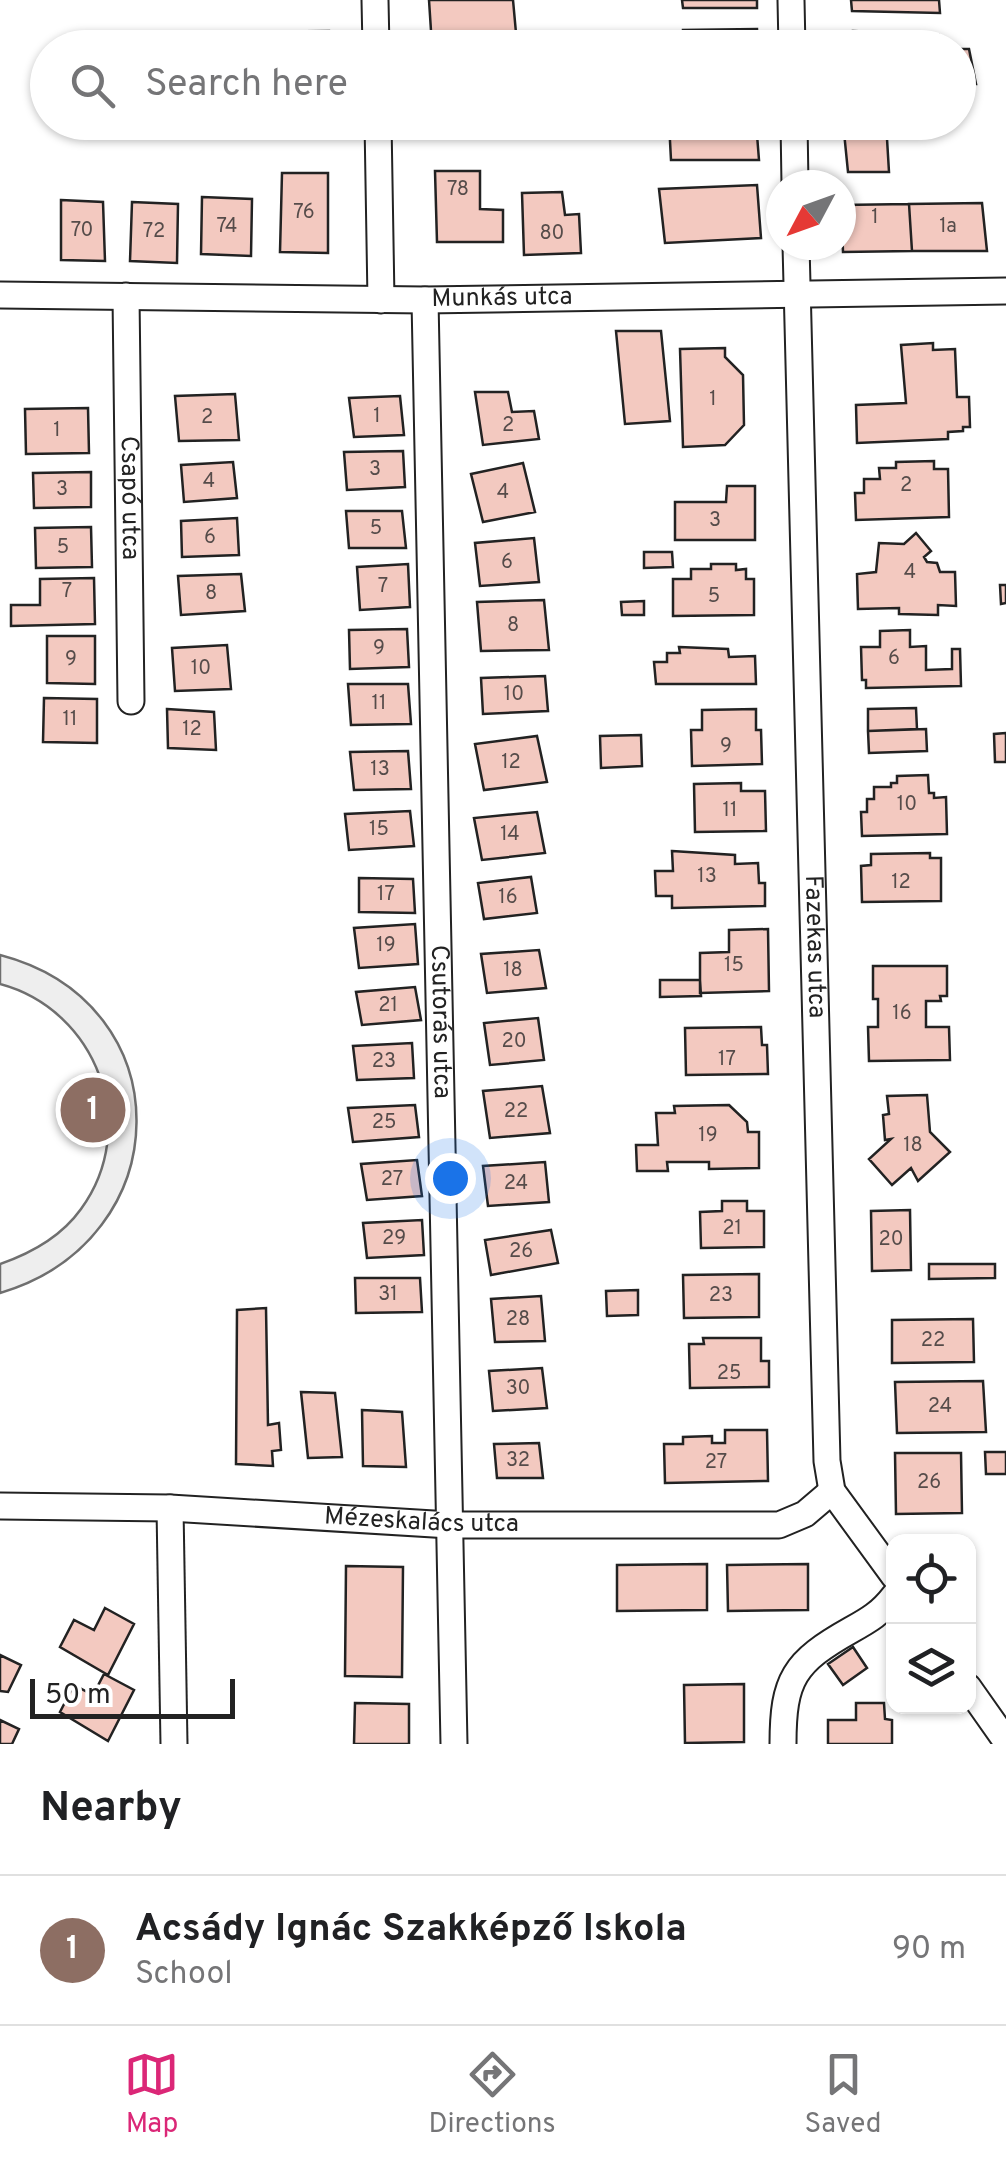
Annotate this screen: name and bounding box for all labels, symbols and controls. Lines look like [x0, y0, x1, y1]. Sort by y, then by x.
search box [30, 30, 976, 140]
icon: search [65, 58, 120, 113]
text: Search here [145, 61, 348, 110]
north arrow [766, 170, 856, 260]
house number: 78 [447, 177, 469, 203]
house number: 76 [293, 200, 315, 226]
house number: 1 [871, 205, 879, 231]
house number: 74 [217, 214, 237, 240]
house number: 1a [939, 214, 957, 240]
house number: 70 [71, 218, 93, 244]
house number: 72 [143, 219, 165, 245]
house number: 80 [540, 221, 564, 247]
street label: Munkás utca [431, 282, 573, 316]
house number: 1 [709, 387, 717, 413]
house number: 1 [373, 404, 381, 430]
house number: 2 [201, 405, 213, 431]
house number: 2 [502, 413, 514, 439]
house number: 1 [53, 418, 61, 444]
street label: Csapó utca [112, 436, 145, 560]
house number: 3 [369, 457, 381, 483]
house number: 4 [203, 469, 215, 495]
house number: 2 [900, 473, 912, 499]
house number: 3 [56, 477, 68, 503]
house number: 4 [497, 480, 509, 506]
house number: 3 [709, 508, 721, 534]
house number: 5 [370, 516, 382, 542]
house number: 6 [204, 525, 216, 551]
house number: 5 [57, 535, 69, 561]
house number: 6 [501, 550, 513, 576]
house number: 4 [904, 560, 916, 586]
house number: 7 [378, 574, 388, 600]
house number: 7 [62, 579, 72, 605]
house number: 8 [205, 581, 217, 607]
house number: 5 [708, 584, 720, 610]
house number: 8 [507, 613, 519, 639]
house number: 9 [373, 636, 385, 662]
house number: 6 [888, 646, 900, 672]
house number: 9 [65, 647, 77, 673]
house number: 10 [191, 656, 211, 682]
house number: 10 [504, 682, 524, 708]
house number: 11 [372, 691, 386, 717]
house number: 11 [63, 707, 77, 733]
house number: 12 [182, 717, 202, 743]
house number: 9 [720, 734, 732, 760]
house number: 12 [501, 750, 521, 776]
house number: 13 [370, 757, 390, 783]
house number: 10 [897, 792, 917, 818]
house number: 11 [723, 798, 737, 824]
house number: 15 [369, 817, 389, 843]
house number: 14 [500, 822, 520, 848]
house number: 13 [697, 864, 717, 890]
house number: 12 [891, 870, 911, 896]
street label: Fazekas utca [796, 875, 832, 1019]
house number: 17 [377, 882, 395, 908]
house number: 16 [498, 885, 518, 911]
house number: 19 [376, 933, 396, 959]
street label: Csutorás utca [422, 945, 457, 1099]
house number: 15 [724, 953, 744, 979]
house number: 18 [503, 958, 523, 984]
house number: 21 [378, 993, 398, 1019]
house number: 16 [892, 1001, 912, 1027]
house number: 20 [501, 1029, 527, 1055]
house number: 17 [718, 1047, 736, 1073]
house number: 23 [372, 1049, 396, 1075]
pin: 1 [61, 1072, 126, 1148]
house number: 22 [504, 1099, 528, 1125]
house number: 25 [372, 1110, 396, 1136]
house number: 19 [698, 1123, 718, 1149]
house number: 18 [903, 1133, 923, 1159]
your location [425, 1153, 476, 1204]
house number: 27 [381, 1167, 403, 1193]
house number: 24 [504, 1171, 528, 1197]
house number: 21 [722, 1216, 742, 1242]
house number: 29 [382, 1226, 406, 1252]
house number: 20 [878, 1227, 904, 1253]
house number: 26 [509, 1239, 533, 1265]
house number: 31 [378, 1282, 398, 1308]
house number: 23 [709, 1283, 733, 1309]
house number: 28 [506, 1307, 530, 1333]
house number: 22 [921, 1328, 945, 1354]
house number: 25 [717, 1361, 741, 1387]
house number: 30 [506, 1376, 530, 1402]
house number: 24 [928, 1394, 952, 1420]
house number: 32 [506, 1448, 530, 1474]
house number: 27 [705, 1450, 727, 1476]
house number: 26 [917, 1470, 941, 1496]
street label: Mézeskalács utca [323, 1501, 519, 1541]
map controls [886, 1534, 976, 1714]
button: locate [886, 1534, 976, 1624]
button: layers [886, 1624, 976, 1714]
scale bar [30, 1674, 235, 1718]
text: 50 m [45, 1678, 111, 1714]
text: Nearby [40, 1783, 182, 1836]
text: Acsády Ignác Szakképző Iskola [135, 1906, 687, 1955]
text: 1 [66, 1930, 79, 1970]
text: 90 m [892, 1930, 966, 1970]
text: School [135, 1955, 233, 1995]
tab: Map [124, 2047, 179, 2143]
tab: Directions [428, 2047, 556, 2143]
tab: Saved [805, 2047, 882, 2143]

